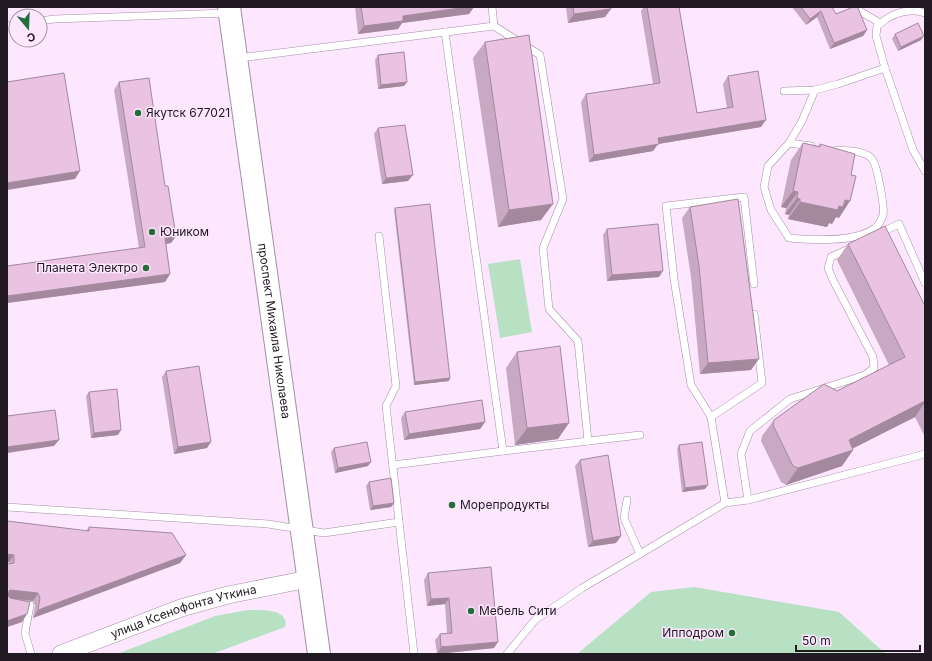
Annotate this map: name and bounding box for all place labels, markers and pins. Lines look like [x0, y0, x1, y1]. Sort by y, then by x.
place label: Якутск 677021 [146, 105, 230, 120]
marker: Якутск 677021 [133, 108, 143, 118]
place label: Юником [160, 224, 209, 239]
marker: Юником [147, 227, 157, 237]
place label: Планета Электро [36, 260, 138, 275]
marker: Планета Электро [141, 263, 151, 273]
place label: Морепродукты [460, 497, 549, 512]
marker: Морепродукты [447, 500, 457, 510]
place label: Мебель Сити [479, 603, 557, 618]
marker: Мебель Сити [466, 606, 476, 616]
place label: Ипподром [662, 625, 724, 640]
marker: Ипподром [727, 628, 737, 638]

